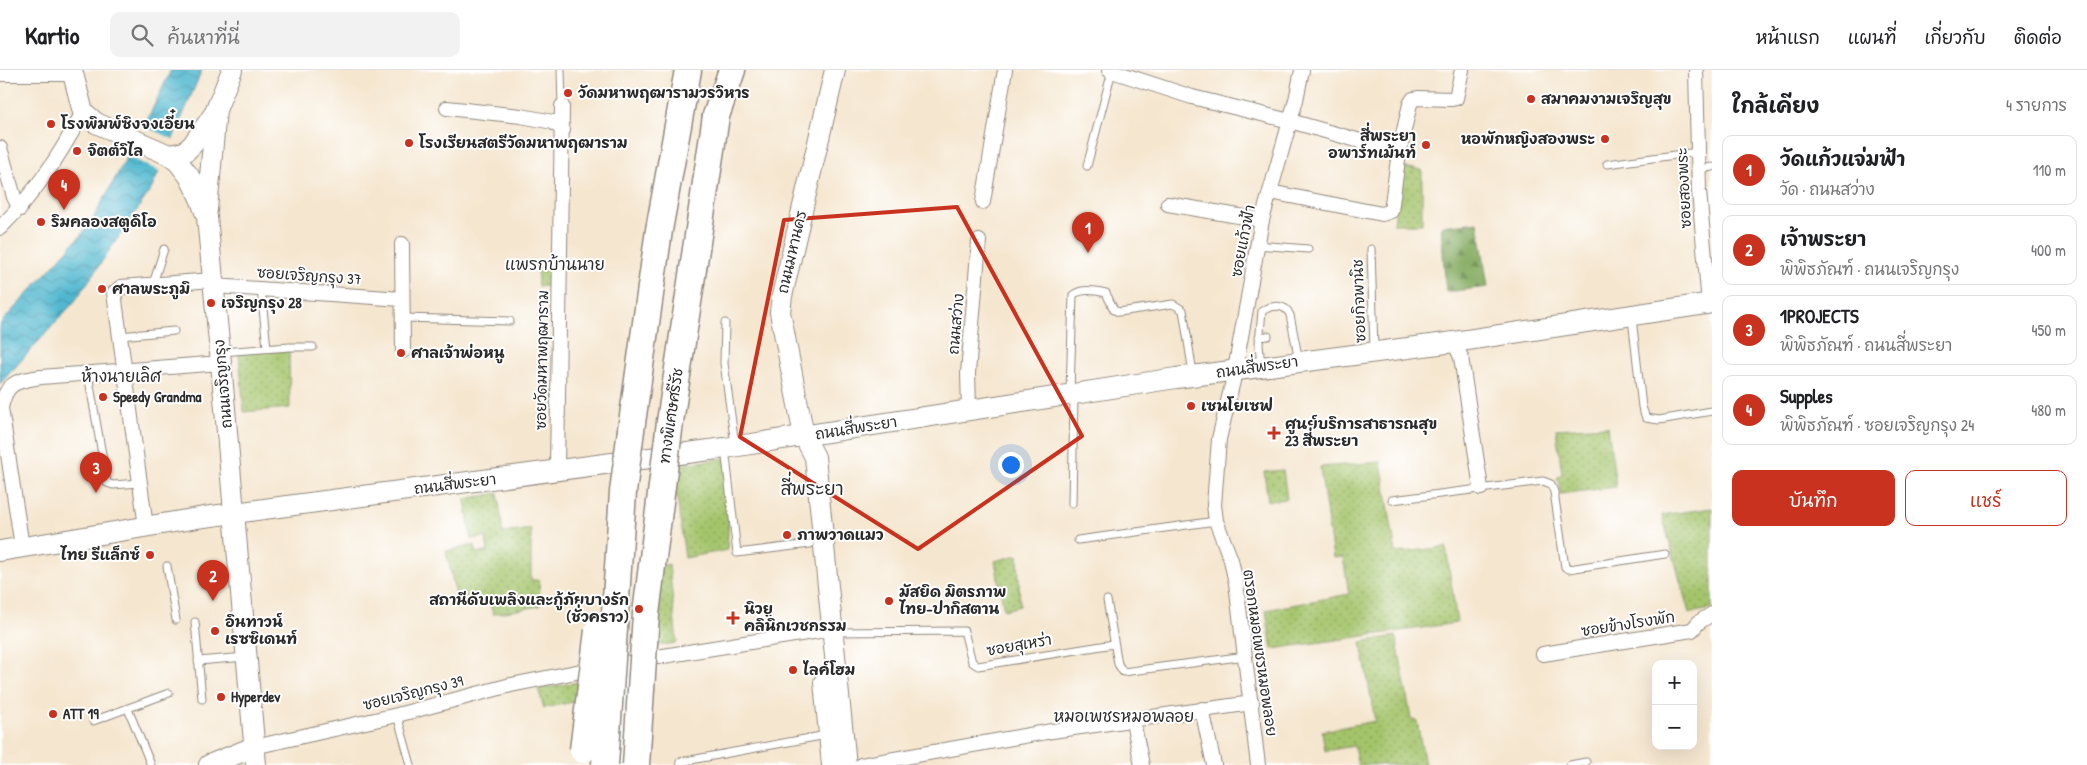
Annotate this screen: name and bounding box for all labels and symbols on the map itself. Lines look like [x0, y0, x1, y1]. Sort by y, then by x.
place label: วัดมหาพฤฒารามวรวิหาร [578, 82, 750, 103]
marker: วัดมหาพฤฒารามวรวิหาร [562, 87, 574, 99]
place label: สมาคมงามเจริญสุข [1541, 88, 1671, 110]
marker: สมาคมงามเจริญสุข [1525, 93, 1537, 105]
place label: โรงพิมพ์ซิงจงเอี๋ยน [60, 109, 195, 134]
marker: โรงพิมพ์ซิงจงเอี๋ยน [45, 118, 57, 130]
place label: สี่พระยา อพาร์ทเม้นท์ [1328, 122, 1416, 163]
place label: หอพักหญิงสองพระ [1461, 128, 1595, 149]
place label: โรงเรียนสตรีวัดมหาพฤฒาราม [418, 132, 627, 153]
marker: หอพักหญิงสองพระ [1599, 133, 1611, 145]
marker: โรงเรียนสตรีวัดมหาพฤฒาราม [403, 137, 415, 149]
marker: สี่พระยา อพาร์ทเม้นท์ [1420, 139, 1432, 151]
place label: จิตต์วิไล [87, 140, 143, 161]
marker: จิตต์วิไล [71, 145, 83, 157]
street label: ซอยสองพระ [1671, 147, 1696, 229]
pin: 4 [48, 169, 80, 210]
street label: ซอยแก้วฟ้า [1225, 203, 1260, 279]
street label: ถนนมหานคร [772, 208, 811, 295]
place label: ริมคลองสตูดิโอ [51, 211, 157, 233]
pin: 1 [1072, 212, 1104, 253]
marker: ริมคลองสตูดิโอ [35, 216, 47, 228]
district label: แพรกบ้านนาย [505, 253, 605, 275]
street label: ซอยกิจพานิช [1347, 258, 1370, 343]
street label: ซอยเจริญกรุง 37 [256, 261, 362, 291]
place label: ศาลพระภูมิ [112, 278, 190, 300]
marker: ศาลพระภูมิ [96, 283, 108, 295]
street label: ซอยวัดมหาพฤฒาราม [530, 290, 553, 430]
place label: เจริญกรุง 28 [221, 292, 302, 314]
street label: ถนนสว่าง [942, 292, 969, 355]
marker: เจริญกรุง 28 [205, 297, 217, 309]
street label: ถนนเจริญกรุง [208, 339, 238, 429]
place label: ศาลเจ้าพ่อหนู [411, 342, 505, 364]
marker: ศาลเจ้าพ่อหนู [395, 347, 407, 359]
street label: ถนนสี่พระยา [1214, 347, 1299, 383]
district label: ห้างนายเลิศ [81, 365, 162, 387]
street label: ทางพิเศษศรีรัช [653, 366, 688, 465]
place label: Speedy Grandma [113, 386, 202, 408]
marker: Speedy Grandma [97, 391, 109, 403]
place label: เซนโยเซฟ [1201, 395, 1273, 416]
marker: เซนโยเซฟ [1185, 400, 1197, 412]
street label: ถนนสี่พระยา [813, 408, 898, 444]
place label: ศูนย์บริการสาธารณสุข 23 สี่พระยา [1285, 413, 1437, 451]
marker: ศูนย์บริการสาธารณสุข 23 สี่พระยา [1267, 426, 1281, 440]
pin: 3 [80, 452, 112, 493]
your location [998, 452, 1024, 478]
street label: ถนนสี่พระยา [412, 465, 497, 499]
district label: สี่พระยา [780, 471, 844, 501]
place label: ภาพวาดแมว [797, 524, 884, 545]
marker: ภาพวาดแมว [781, 529, 793, 541]
place label: ไทย รีแล็กซ์ [59, 544, 140, 565]
marker: ไทย รีแล็กซ์ [144, 549, 156, 561]
pin: 2 [197, 560, 229, 601]
street label: ตรอกหมอเพชรหมอพลอย [1238, 568, 1283, 738]
place label: มัสยิด มิตรภาพ ไทย-ปากิสตาน [898, 581, 1006, 619]
place label: สถานีดับเพลิงและกู้ภัยบางรัก (ชั่วคราว) [429, 589, 629, 627]
marker: มัสยิด มิตรภาพ ไทย-ปากิสตาน [883, 595, 895, 607]
place label: นิวยู คลินิกเวชกรรม [744, 598, 847, 636]
marker: สถานีดับเพลิงและกู้ภัยบางรัก (ชั่วคราว) [633, 603, 645, 615]
street label: ซอยข้างโรงพัก [1580, 606, 1676, 641]
place label: อินทาวน์ เรซซิเดนท์ [225, 611, 297, 649]
marker: นิวยู คลินิกเวชกรรม [726, 611, 740, 625]
marker: อินทาวน์ เรซซิเดนท์ [209, 625, 221, 637]
street label: ซอยสุเหร่า [985, 628, 1053, 662]
place label: ไลค์โฮม [802, 659, 855, 680]
marker: ไลค์โฮม [787, 664, 799, 676]
street label: ซอยเจริญกรุง 39 [361, 670, 466, 716]
place label: Hyperdev [231, 686, 281, 708]
marker: Hyperdev [215, 691, 227, 703]
place label: ATT 19 [63, 703, 99, 724]
district label: หมอเพชรหมอพลอย [1054, 705, 1194, 727]
marker: ATT 19 [47, 708, 59, 720]

